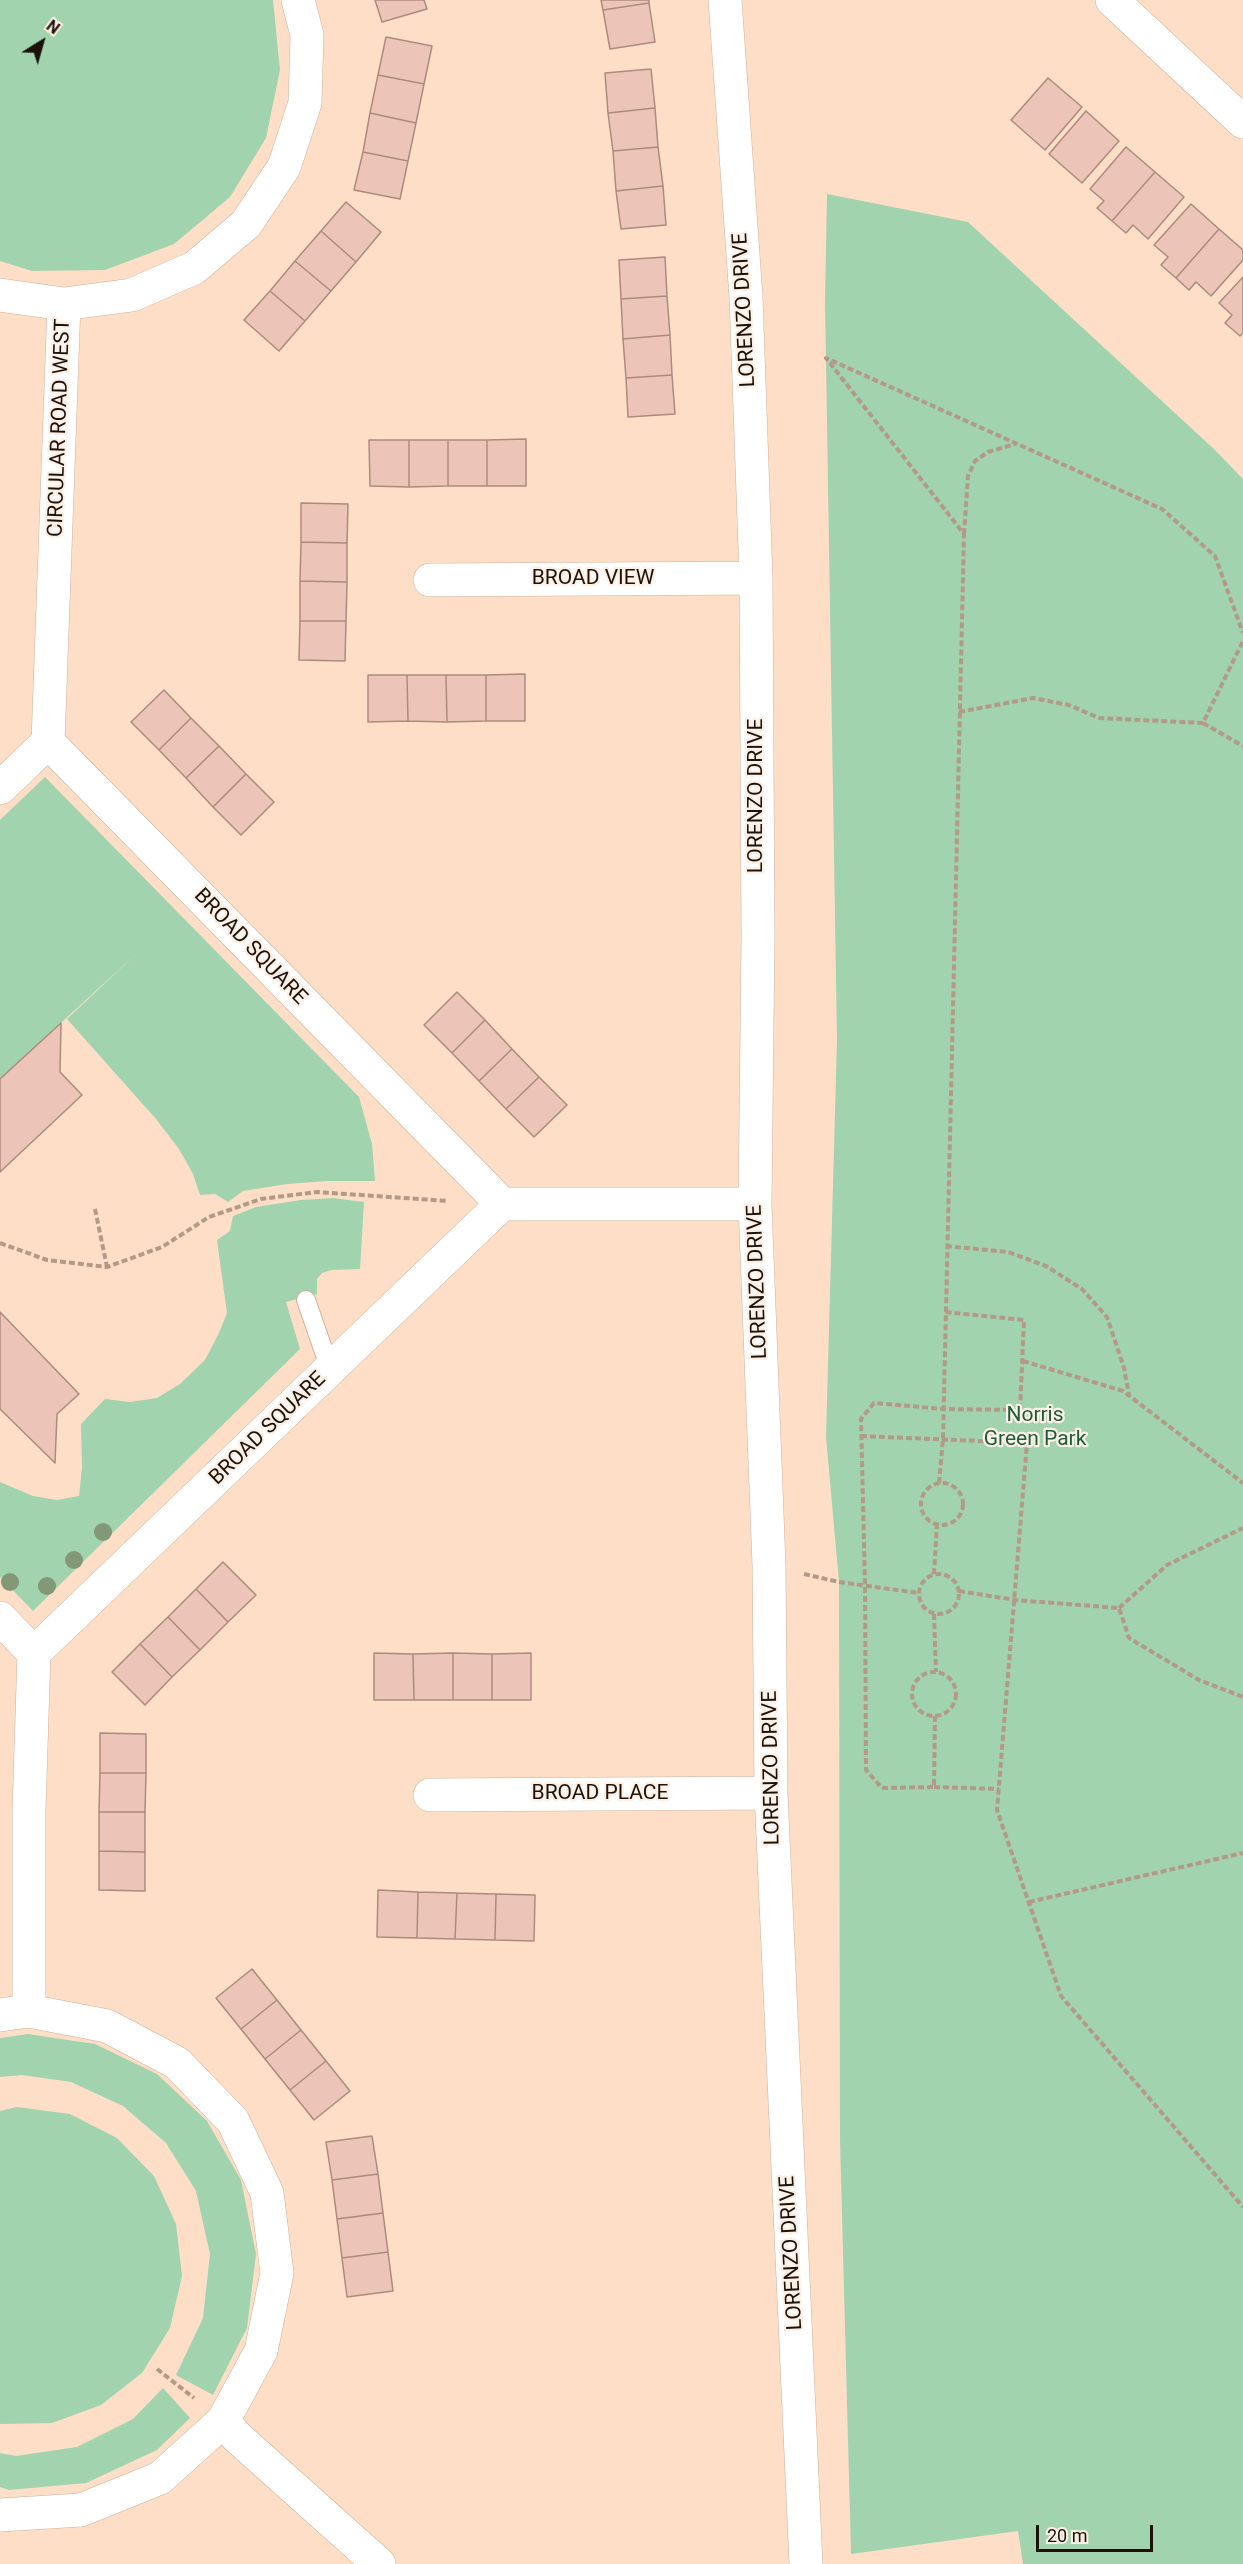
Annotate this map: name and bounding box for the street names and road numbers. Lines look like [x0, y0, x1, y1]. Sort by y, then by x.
street label: LORENZO DRIVE [728, 232, 762, 388]
street label: CIRCULAR ROAD WEST [44, 318, 76, 538]
street label: BROAD VIEW [532, 566, 654, 592]
street label: LORENZO DRIVE [744, 719, 770, 873]
street label: BROAD SQUARE [188, 884, 312, 1010]
street label: LORENZO DRIVE [743, 1204, 773, 1360]
street label: BROAD SQUARE [205, 1367, 331, 1491]
street label: LORENZO DRIVE [758, 1690, 786, 1846]
street label: BROAD PLACE [532, 1781, 668, 1807]
street label: LORENZO DRIVE [775, 2175, 809, 2331]

